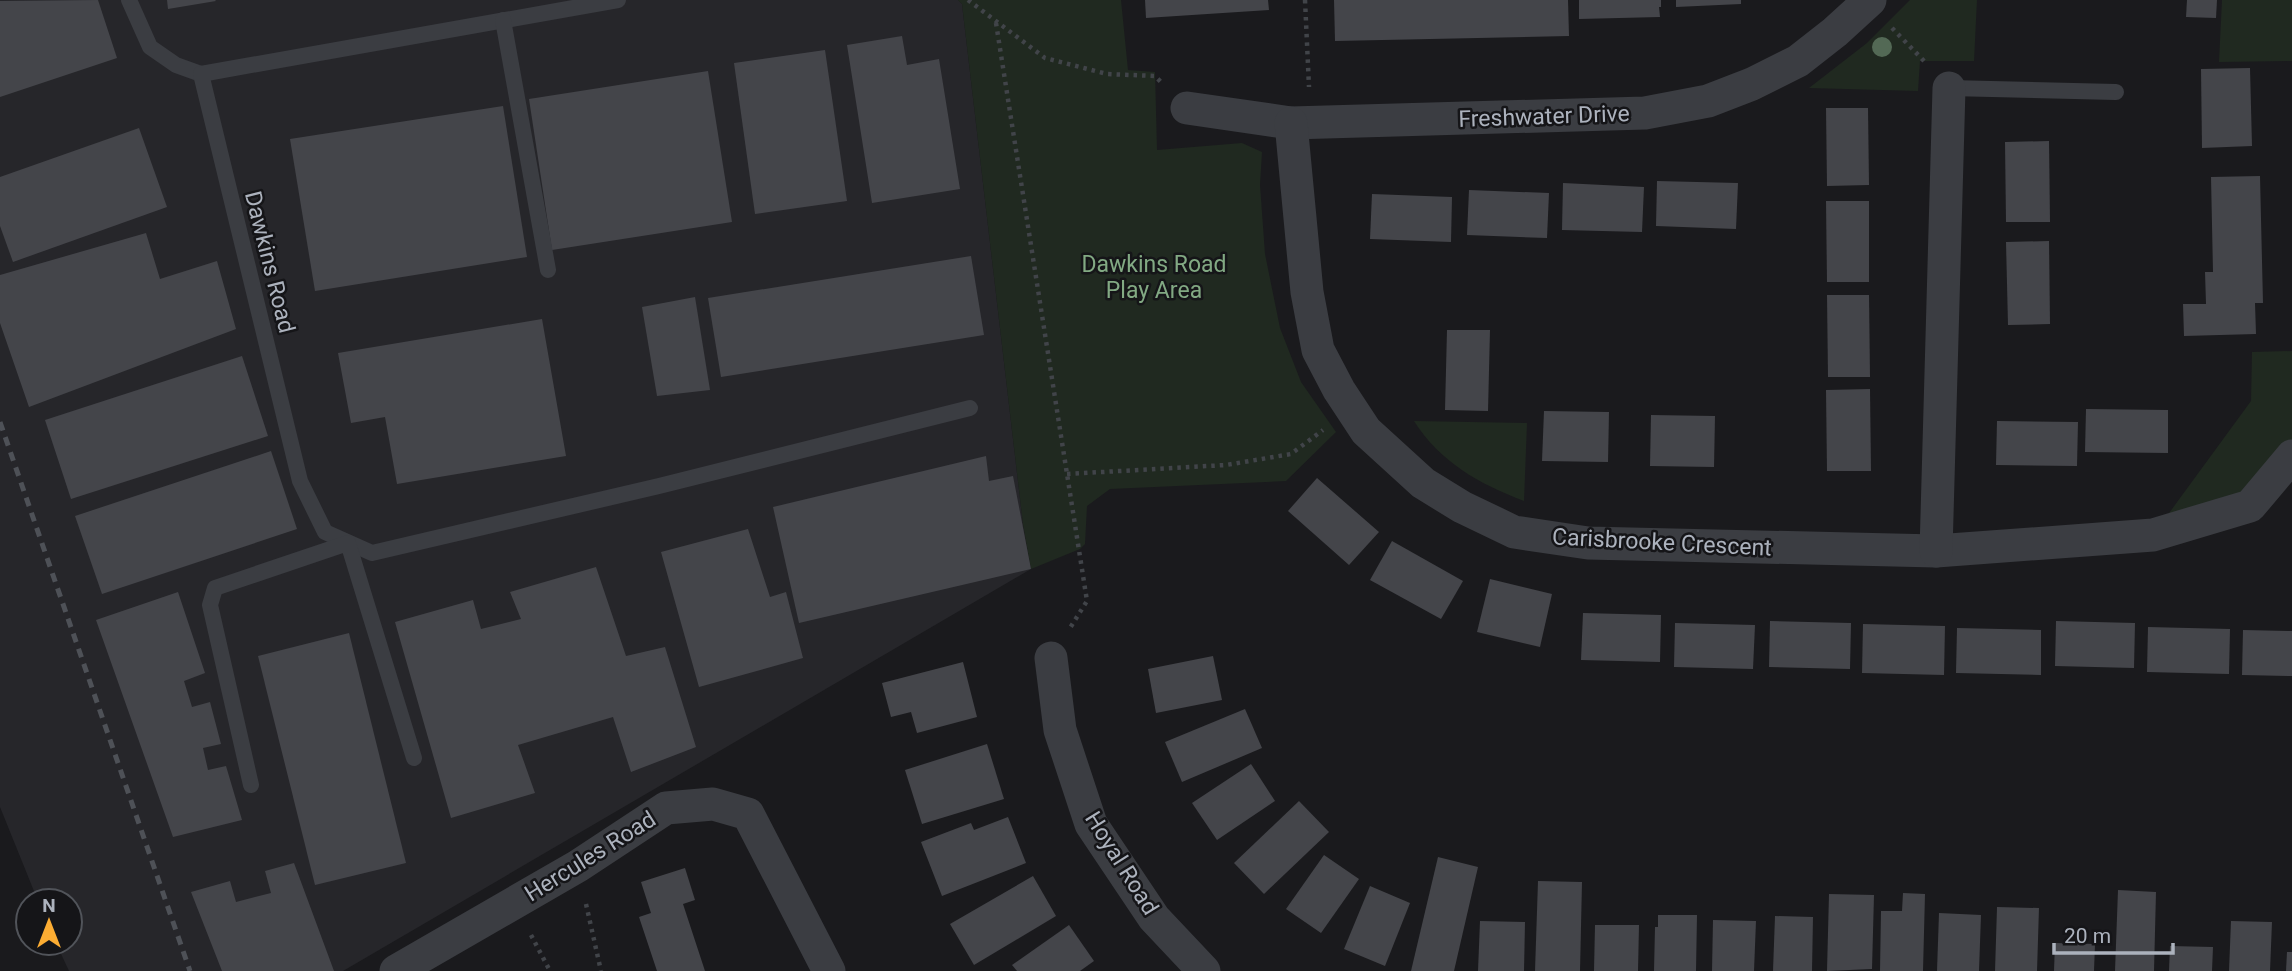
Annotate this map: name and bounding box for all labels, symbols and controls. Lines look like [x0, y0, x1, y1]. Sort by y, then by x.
street label: Freshwater Drive [1458, 100, 1630, 133]
street label: Dawkins Road [239, 188, 300, 336]
park label: Dawkins Road Play Area [1081, 251, 1227, 304]
street label: Carisbrooke Crescent [1551, 523, 1772, 562]
street label: Hercules Road [520, 805, 661, 907]
street label: Hoyal Road [1079, 807, 1164, 920]
north arrow [14, 887, 84, 957]
text: N [42, 894, 56, 917]
scale bar [2054, 912, 2173, 956]
text: 20 m [2064, 924, 2111, 948]

